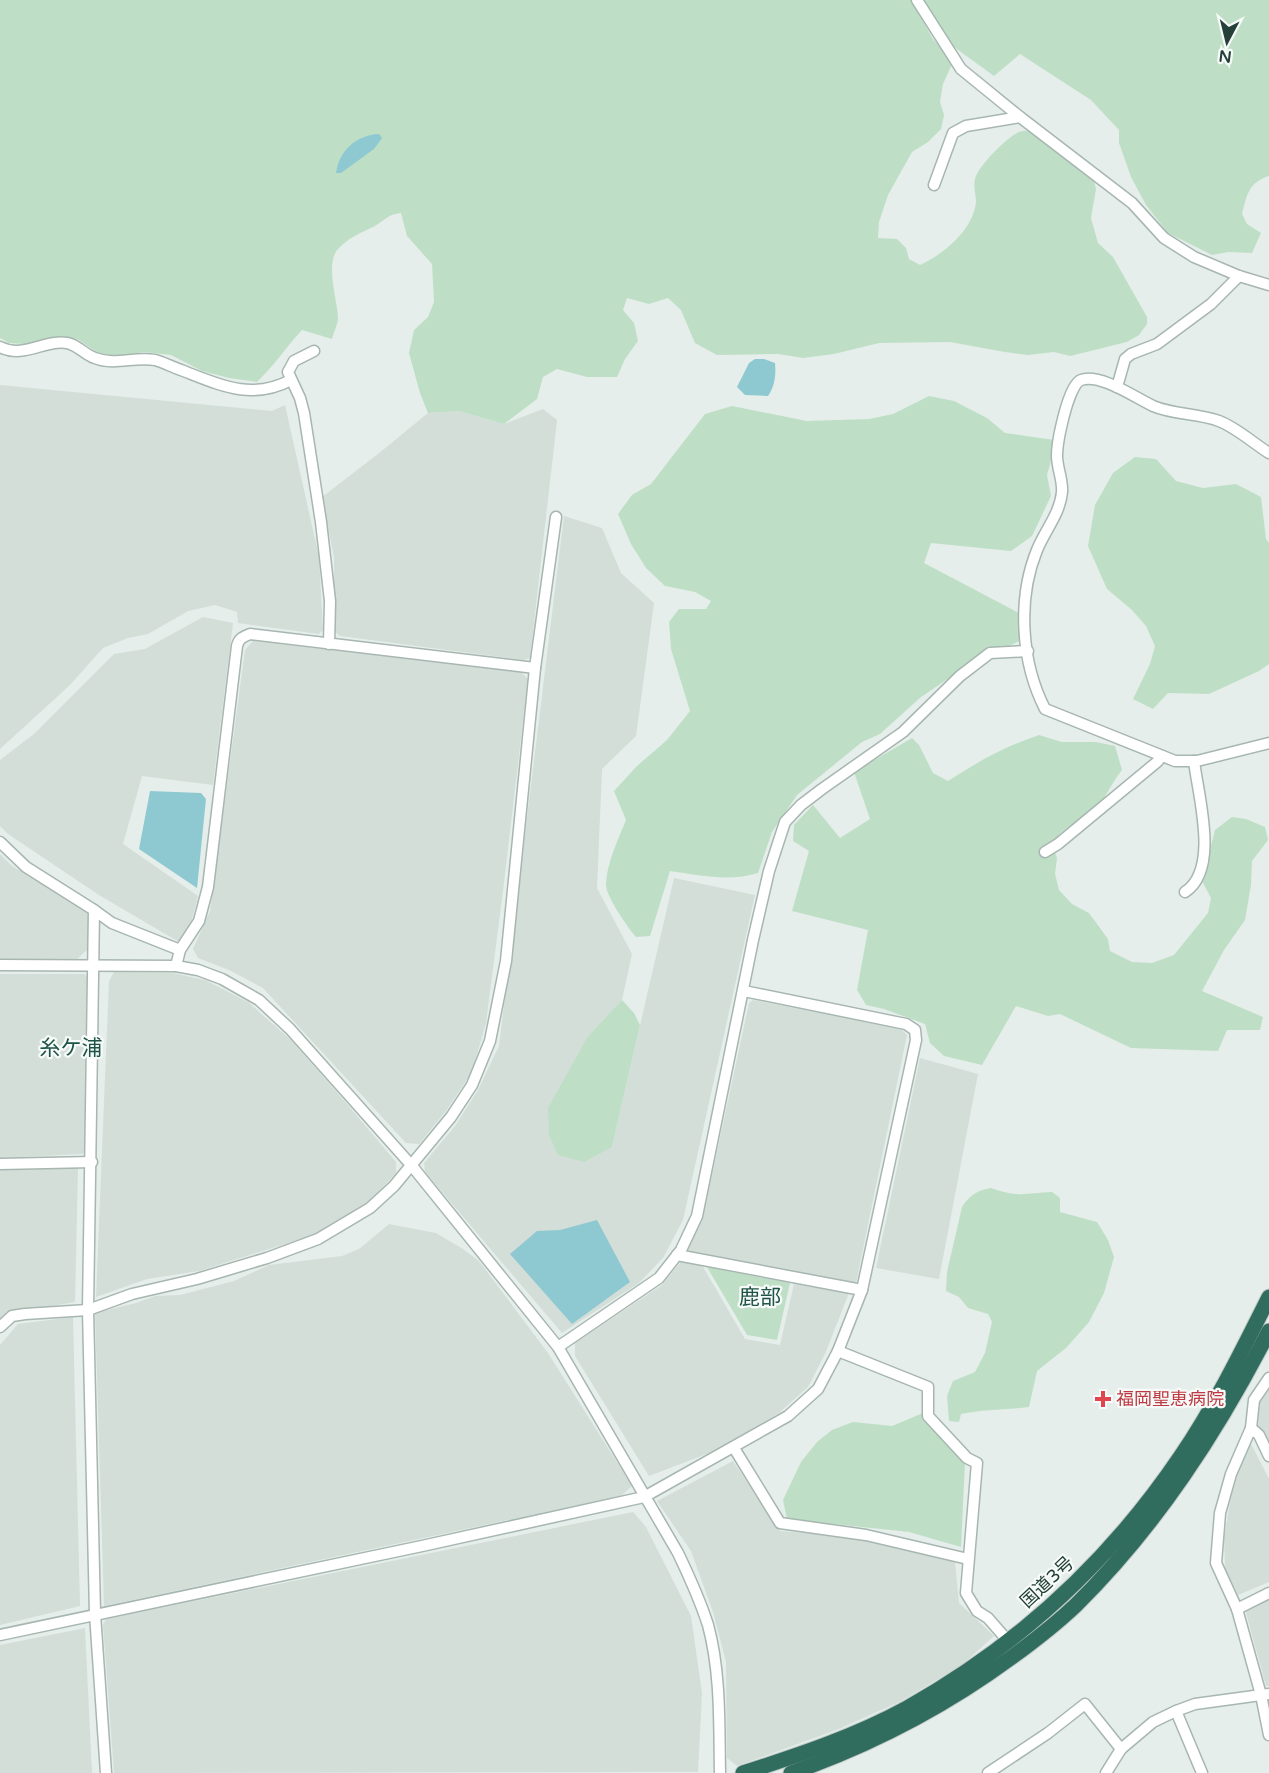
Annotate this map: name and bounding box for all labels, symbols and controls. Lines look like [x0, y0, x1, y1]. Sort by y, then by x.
north arrow [1197, 12, 1257, 72]
text: N [1218, 45, 1233, 67]
district label: 糸ケ浦 [40, 1036, 103, 1061]
district label: 鹿部 [739, 1285, 781, 1310]
place label: 福岡聖恵病院 [1116, 1388, 1224, 1410]
marker: 福岡聖恵病院 [1094, 1390, 1112, 1408]
street label: 国道3号 [1016, 1552, 1078, 1612]

